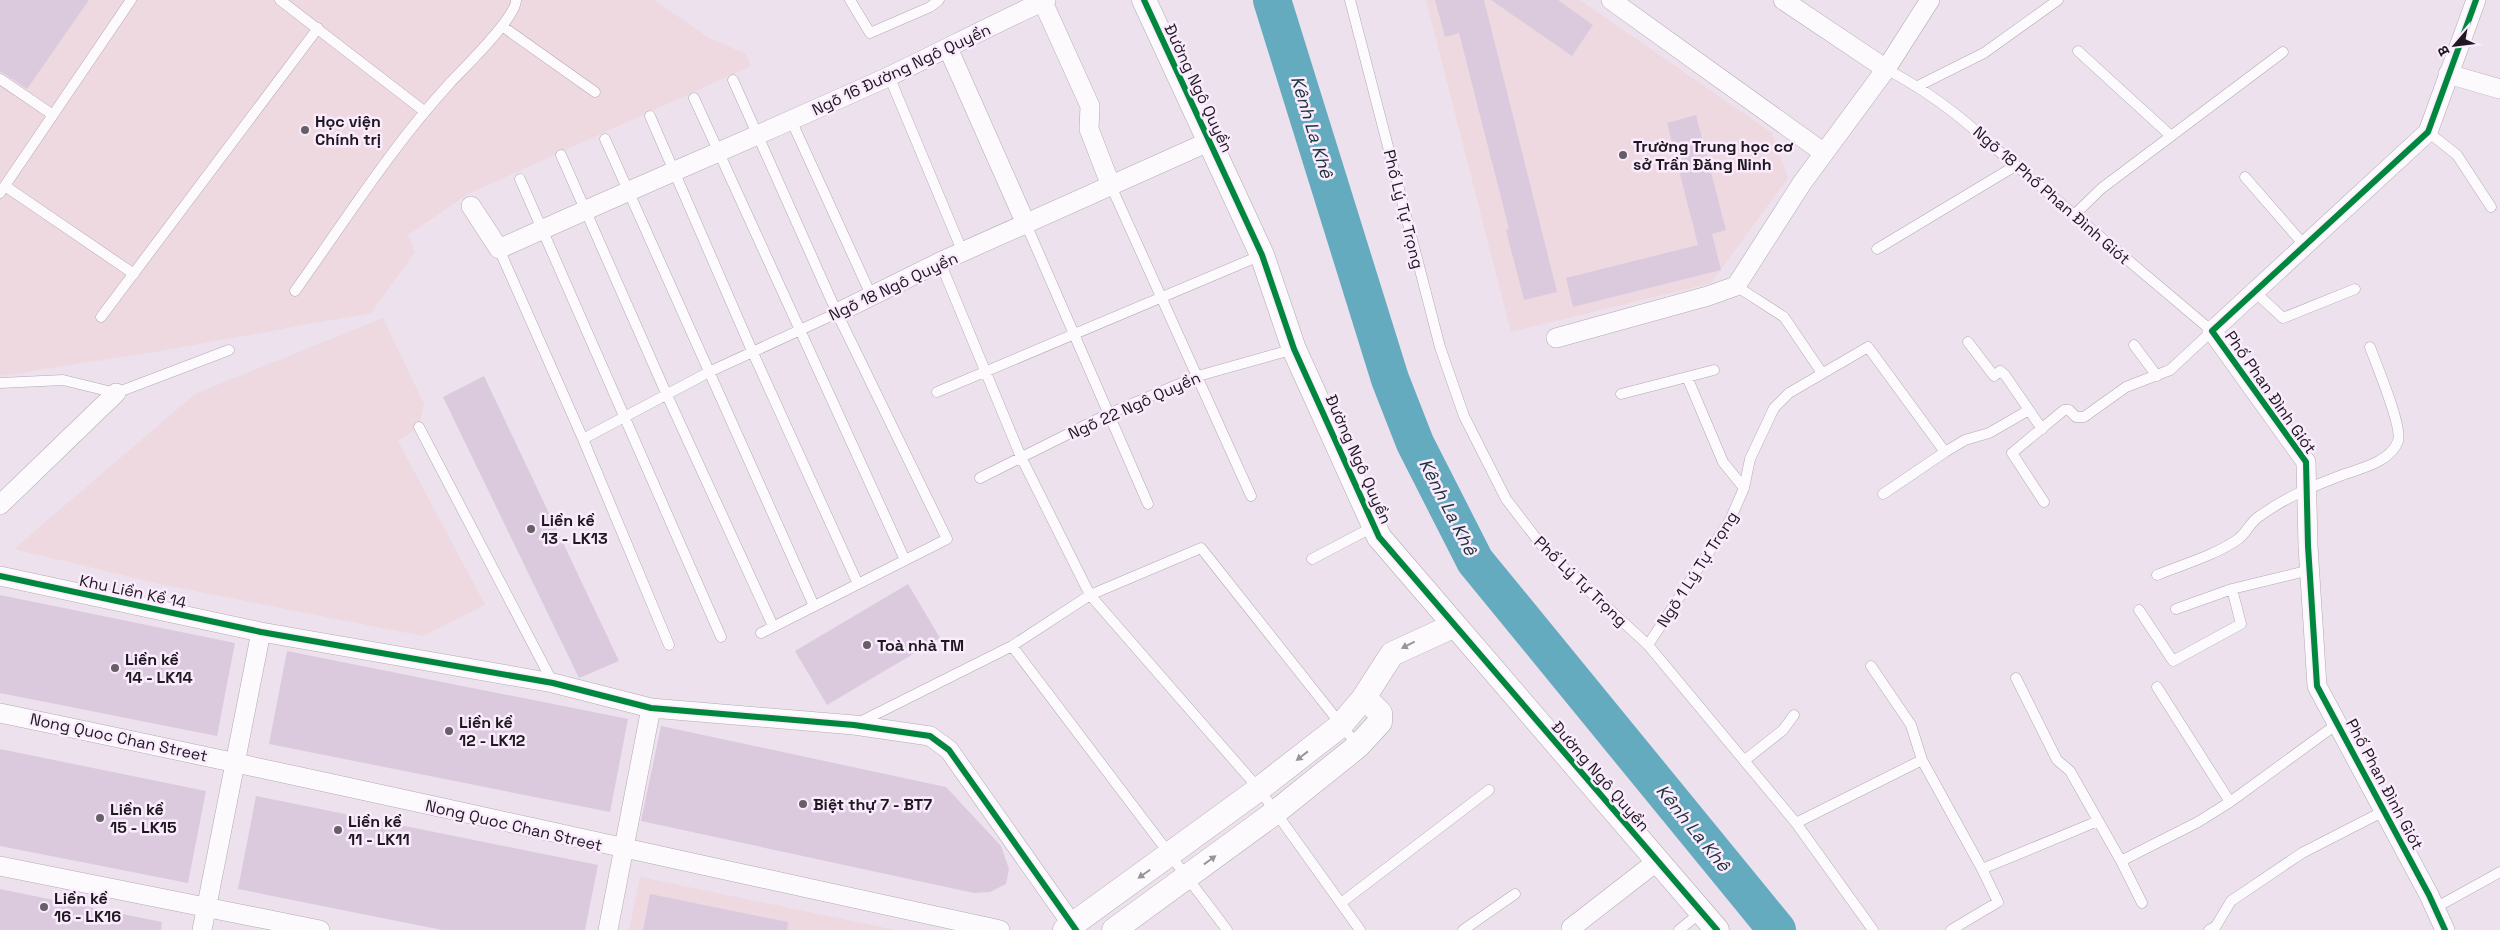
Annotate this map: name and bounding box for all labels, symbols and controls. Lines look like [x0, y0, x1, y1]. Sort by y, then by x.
street label: Ngõ 16 Đường Ngô Quyền [808, 19, 994, 120]
north arrow [2430, 20, 2480, 70]
street label: Đường Ngô Quyền [1160, 21, 1238, 156]
text: B [2433, 43, 2454, 59]
water label: Kênh La Khê [1286, 73, 1339, 182]
place label: Học viện Chính trị [315, 111, 381, 150]
street label: Ngõ 18 Phố Phan Đình Giót [1969, 121, 2135, 269]
marker: Học viện Chính trị [299, 124, 311, 136]
place label: Trường Trung học cơ sở Trần Đăng Ninh [1633, 136, 1794, 175]
street label: Phố Lý Tự Trọng [1379, 147, 1428, 271]
marker: Trường Trung học cơ sở Trần Đăng Ninh [1617, 149, 1629, 161]
street label: Ngõ 18 Ngô Quyền [825, 247, 961, 326]
street label: Phố Phan Đình Giót [2220, 327, 2321, 458]
street label: Ngõ 22 Ngô Quyền [1065, 367, 1204, 444]
street label: Đường Ngô Quyền [1321, 391, 1397, 527]
water label: Kênh La Khê [1414, 455, 1483, 560]
street label: Ngõ 1 Lý Tự Trọng [1652, 507, 1743, 631]
place label: Liền kề 13 - LK13 [541, 510, 608, 549]
marker: Liền kề 13 - LK13 [525, 523, 537, 535]
street label: Phố Lý Tự Trọng [1529, 531, 1632, 631]
street label: Khu Liền Kề 14 [77, 570, 188, 613]
place label: Toà nhà TM [877, 635, 964, 656]
marker: Toà nhà TM [861, 639, 873, 651]
one-way arrow [1401, 641, 1416, 650]
place label: Liền kề 14 - LK14 [125, 649, 193, 688]
marker: Liền kề 14 - LK14 [109, 662, 121, 674]
street label: Nong Quoc Chan Street [28, 708, 210, 767]
place label: Liền kề 12 - LK12 [459, 712, 525, 751]
street label: Phố Phan Đình Giót [2341, 715, 2428, 853]
street label: Đường Ngô Quyền [1547, 717, 1654, 836]
marker: Liền kề 12 - LK12 [443, 725, 455, 737]
one-way arrow [1296, 750, 1309, 761]
water label: Kênh La Khê [1651, 779, 1736, 877]
place label: Biệt thự 7 - BT7 [813, 794, 932, 815]
street label: Nong Quoc Chan Street [423, 795, 604, 856]
marker: Biệt thự 7 - BT7 [797, 798, 809, 810]
place label: Liền kề 15 - LK15 [110, 799, 177, 838]
place label: Liền kề 11 - LK11 [348, 811, 410, 850]
marker: Liền kề 15 - LK15 [94, 812, 106, 824]
marker: Liền kề 11 - LK11 [332, 824, 344, 836]
one-way arrow [1203, 855, 1217, 865]
one-way arrow [1137, 869, 1150, 879]
place label: Liền kề 16 - LK16 [54, 888, 121, 927]
marker: Liền kề 16 - LK16 [38, 901, 50, 913]

